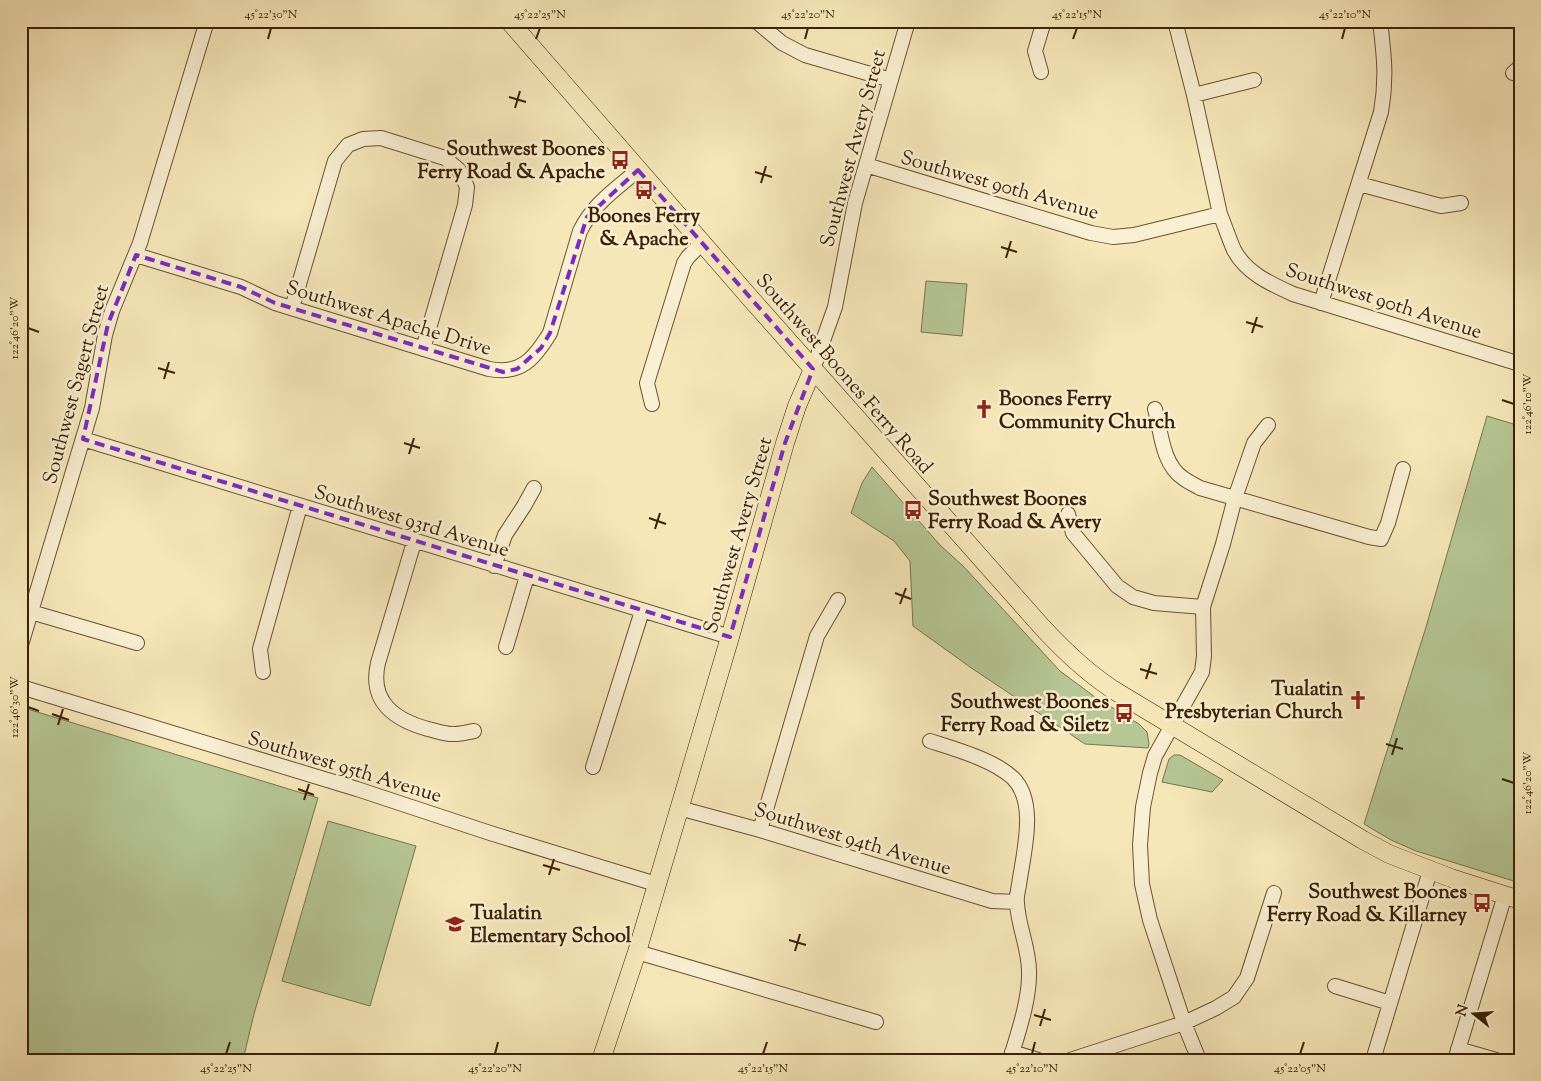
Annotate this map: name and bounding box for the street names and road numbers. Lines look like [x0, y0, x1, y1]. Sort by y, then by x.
street label: Southwest Avery Street [814, 47, 895, 251]
street label: Southwest 90th Avenue [897, 144, 1102, 229]
street label: Southwest 90th Avenue [1281, 257, 1485, 348]
street label: Southwest Boones Ferry Road [748, 268, 938, 481]
street label: Southwest Apache Drive [282, 274, 495, 364]
street label: Southwest Sagert Street [37, 281, 118, 488]
street label: Southwest Avery Street [697, 434, 781, 637]
street label: Southwest 93rd Avenue [310, 479, 513, 566]
street label: Southwest 95th Avenue [244, 725, 445, 812]
street label: Southwest 94th Avenue [750, 797, 954, 884]

